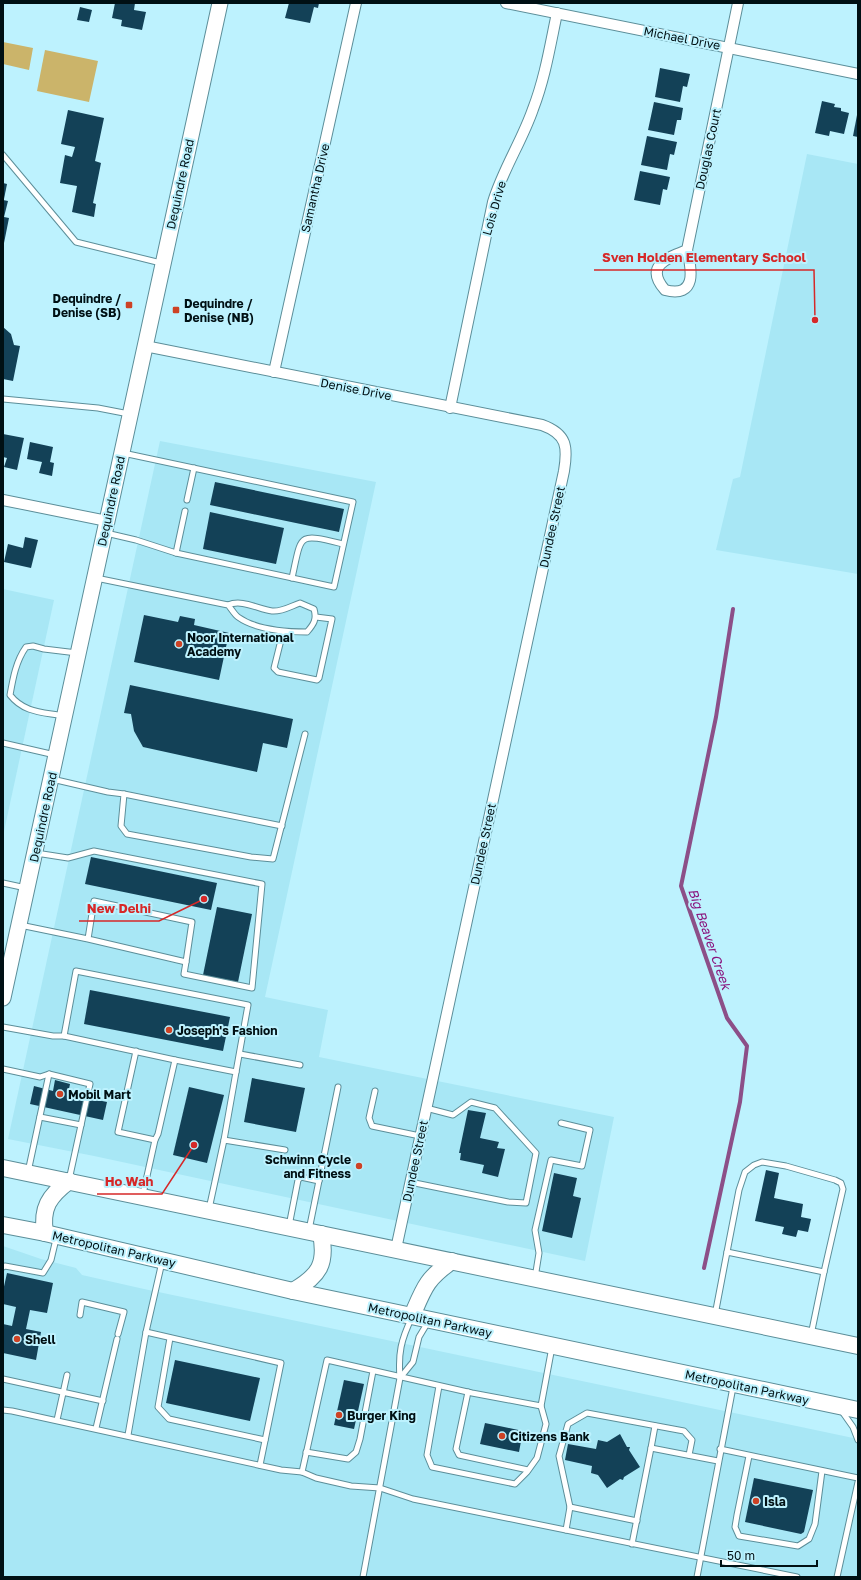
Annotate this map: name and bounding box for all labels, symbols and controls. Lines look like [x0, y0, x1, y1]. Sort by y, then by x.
street label: Michael Drive [642, 23, 722, 53]
street label: Douglas Court [692, 107, 724, 191]
street label: Dequindre Road [163, 137, 197, 231]
street label: Samantha Drive [297, 142, 333, 234]
street label: Lois Drive [479, 179, 509, 237]
callout: Sven Holden Elementary School [594, 245, 814, 270]
text: Sven Holden Elementary School [602, 249, 807, 265]
place label: Dequindre / Denise (SB) [52, 291, 121, 320]
place label: Dequindre / Denise (NB) [184, 296, 254, 325]
marker: Dequindre / Denise (SB) [124, 300, 134, 310]
marker: Dequindre / Denise (NB) [171, 305, 181, 315]
street label: Denise Drive [319, 375, 393, 403]
street label: Dequindre Road [94, 454, 128, 548]
street label: Dundee Street [536, 485, 568, 569]
place label: Noor International Academy [187, 630, 294, 659]
marker: Noor International Academy [174, 639, 184, 649]
street label: Dequindre Road [26, 770, 60, 864]
street label: Dundee Street [467, 802, 499, 886]
water label: Big Beaver Creek [685, 886, 735, 993]
callout: New Delhi [79, 896, 159, 921]
text: New Delhi [87, 900, 151, 916]
place label: Joseph's Fashion [177, 1023, 278, 1038]
marker: Joseph's Fashion [164, 1025, 174, 1035]
place label: Mobil Mart [68, 1087, 131, 1102]
marker: Mobil Mart [55, 1089, 65, 1099]
street label: Dundee Street [399, 1119, 431, 1203]
place label: Schwinn Cycle and Fitness [265, 1152, 351, 1181]
marker: Schwinn Cycle and Fitness [354, 1161, 364, 1171]
callout: Ho Wah [97, 1169, 162, 1194]
text: Ho Wah [105, 1173, 153, 1189]
street label: Metropolitan Parkway [51, 1227, 177, 1271]
street label: Metropolitan Parkway [367, 1300, 494, 1341]
place label: Shell [25, 1332, 55, 1347]
marker: Shell [12, 1334, 22, 1344]
street label: Metropolitan Parkway [684, 1367, 811, 1408]
place label: Burger King [347, 1408, 416, 1423]
marker: Burger King [334, 1410, 344, 1420]
place label: Citizens Bank [510, 1429, 590, 1444]
marker: Citizens Bank [497, 1431, 507, 1441]
place label: Isla [764, 1494, 786, 1509]
marker: Isla [751, 1496, 761, 1506]
scale bar [721, 1542, 817, 1568]
text: 50 m [727, 1548, 755, 1563]

